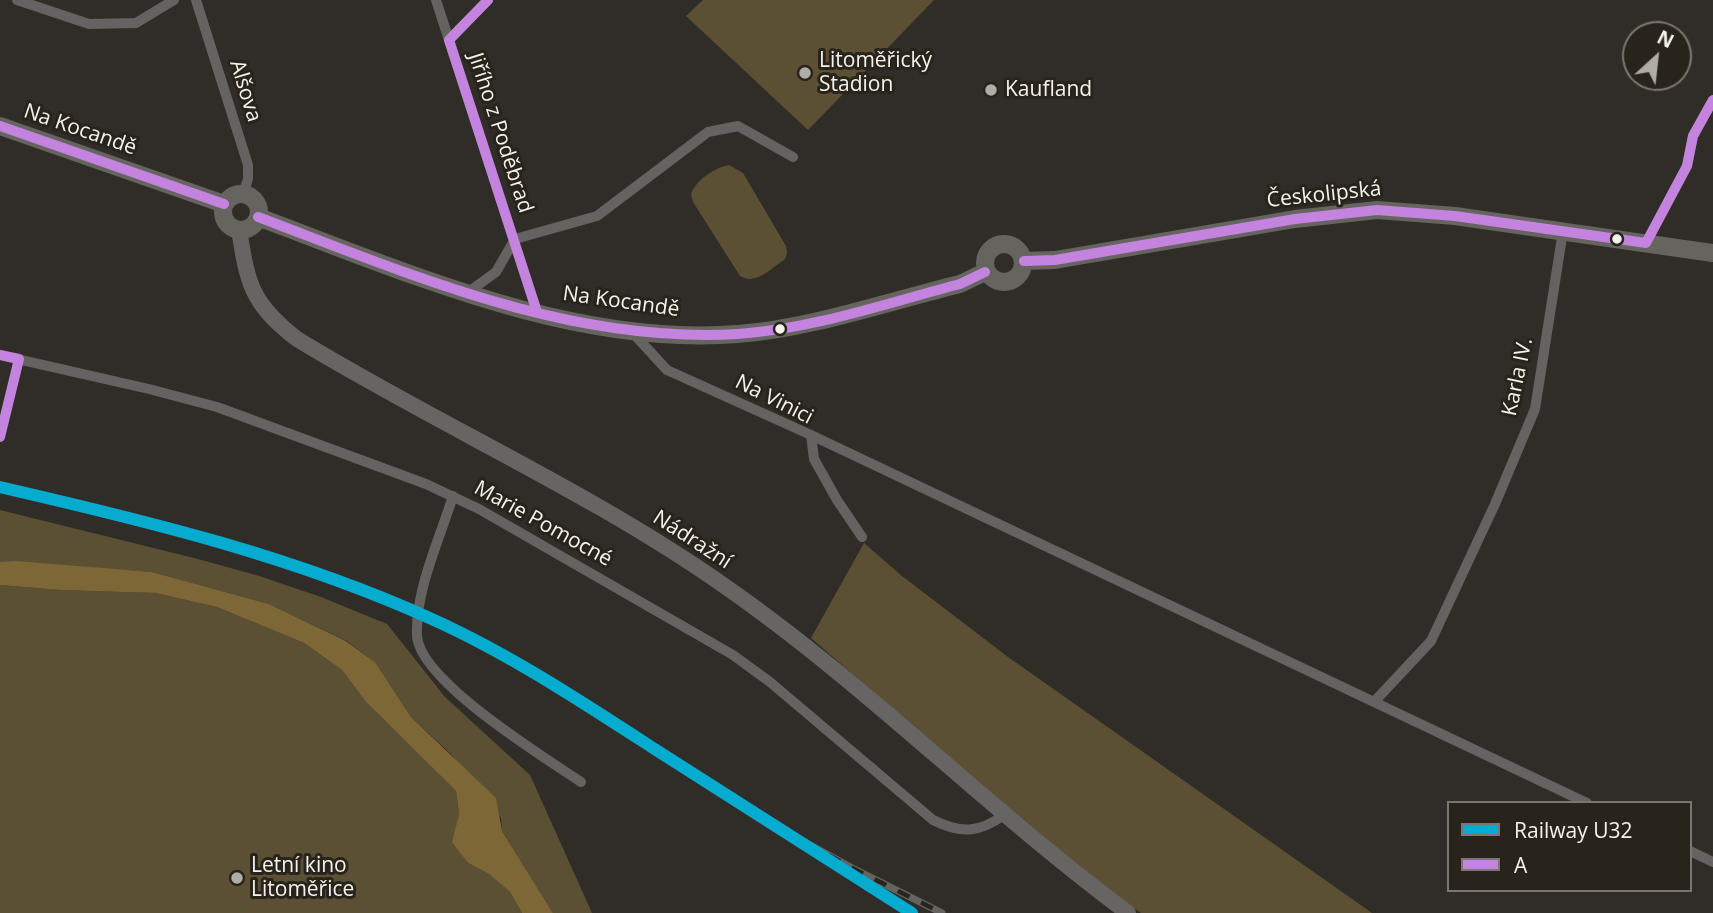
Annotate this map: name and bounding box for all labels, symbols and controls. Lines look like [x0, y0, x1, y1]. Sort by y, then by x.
north arrow [1622, 21, 1692, 91]
text: N [1653, 24, 1678, 54]
place label: Litoměřický Stadion [819, 48, 932, 98]
street label: Jiřího z Poděbrad [462, 50, 538, 216]
street label: Alšova [224, 57, 266, 125]
marker: Litoměřický Stadion [797, 65, 813, 81]
place label: Kaufland [1005, 77, 1092, 103]
marker: Kaufland [983, 82, 999, 98]
street label: Na Kocandě [20, 99, 140, 161]
street label: Českolipská [1266, 176, 1382, 214]
unlabelled marker [1610, 232, 1624, 246]
street label: Na Kocandě [561, 281, 681, 323]
unlabelled marker [773, 322, 787, 336]
street label: Karla IV. [1497, 336, 1539, 418]
street label: Na Vinici [731, 370, 817, 430]
street label: Marie Pomocné [470, 476, 616, 572]
street label: Nádražní [648, 505, 736, 575]
legend [1447, 801, 1692, 892]
text: Railway U32 [1514, 816, 1632, 844]
text: A [1514, 851, 1527, 879]
place label: Letní kino Litoměřice [251, 853, 354, 903]
marker: Letní kino Litoměřice [229, 870, 245, 886]

